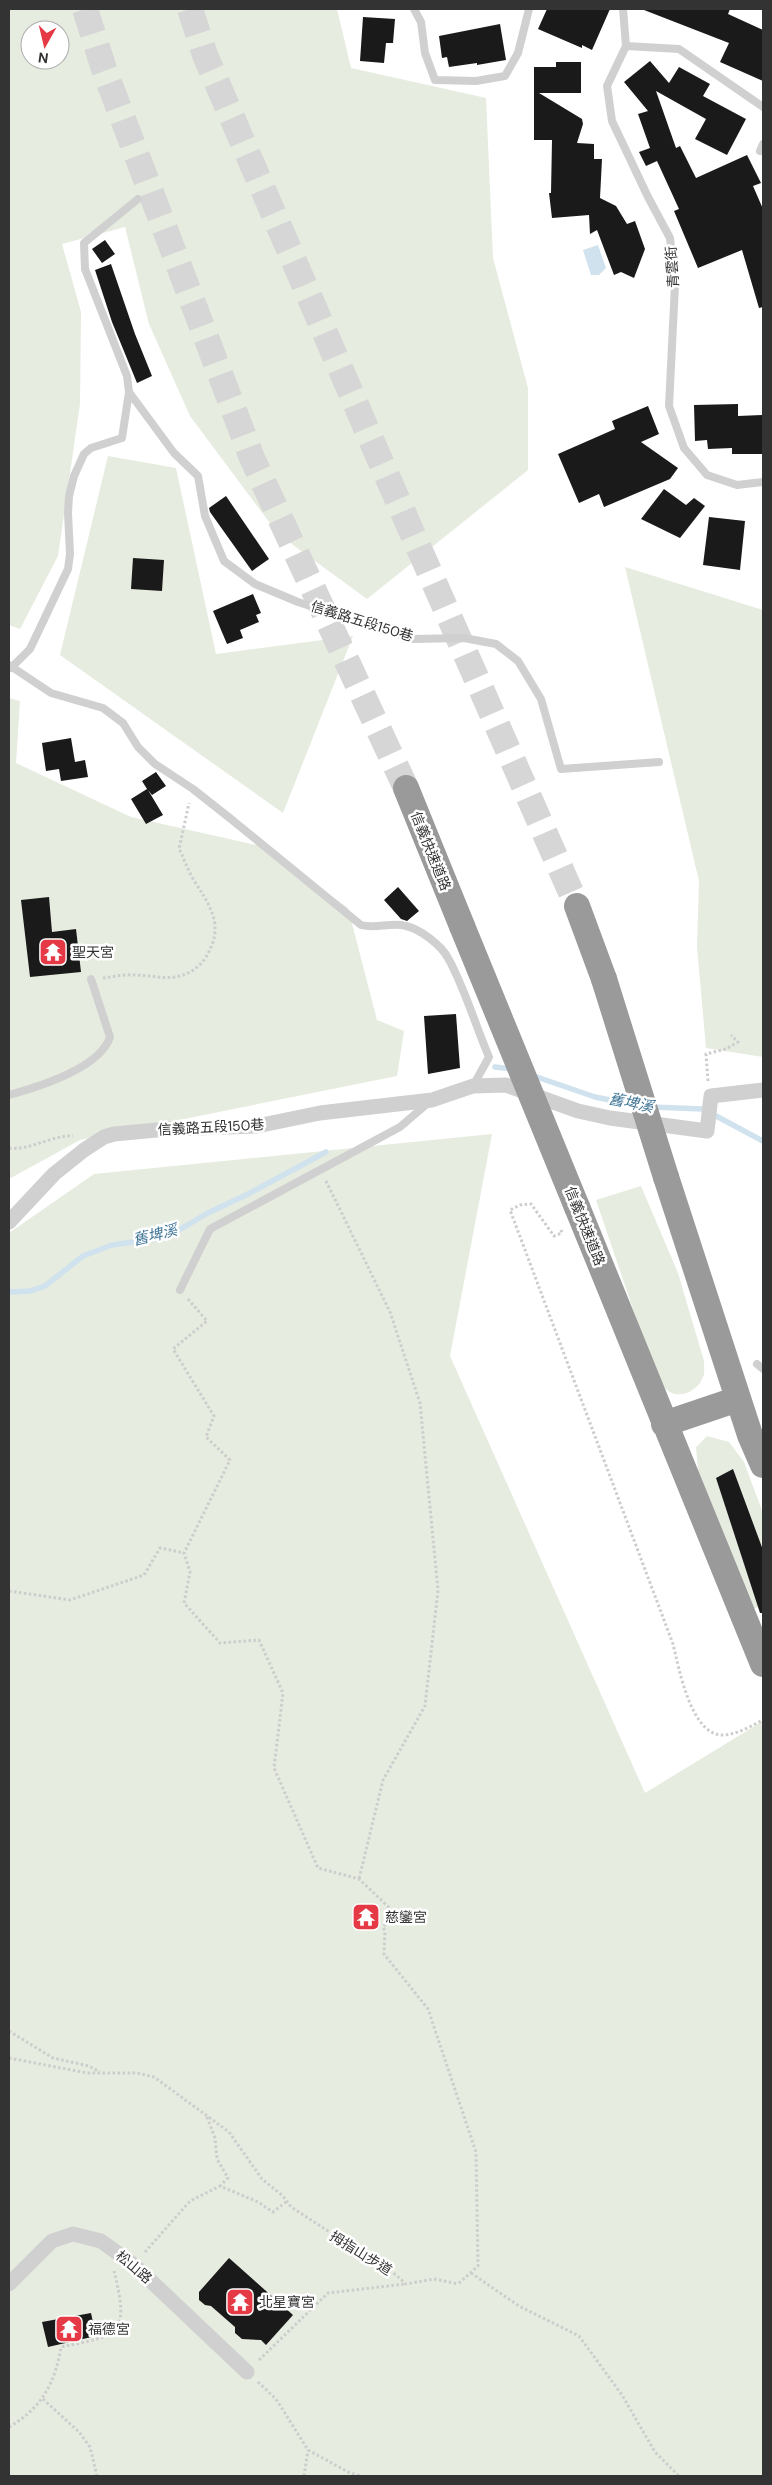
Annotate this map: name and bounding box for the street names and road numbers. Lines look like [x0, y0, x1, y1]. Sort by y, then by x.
street label: 青雲街 [662, 245, 682, 289]
street label: 信義路五段150巷 [308, 597, 416, 645]
street label: 信義快速道路 [407, 809, 455, 893]
street label: 信義路五段150巷 [157, 1115, 265, 1139]
street label: 信義快速道路 [561, 1184, 609, 1268]
street label: 拇指山步道 [327, 2227, 395, 2279]
street label: 松山路 [112, 2247, 156, 2287]

